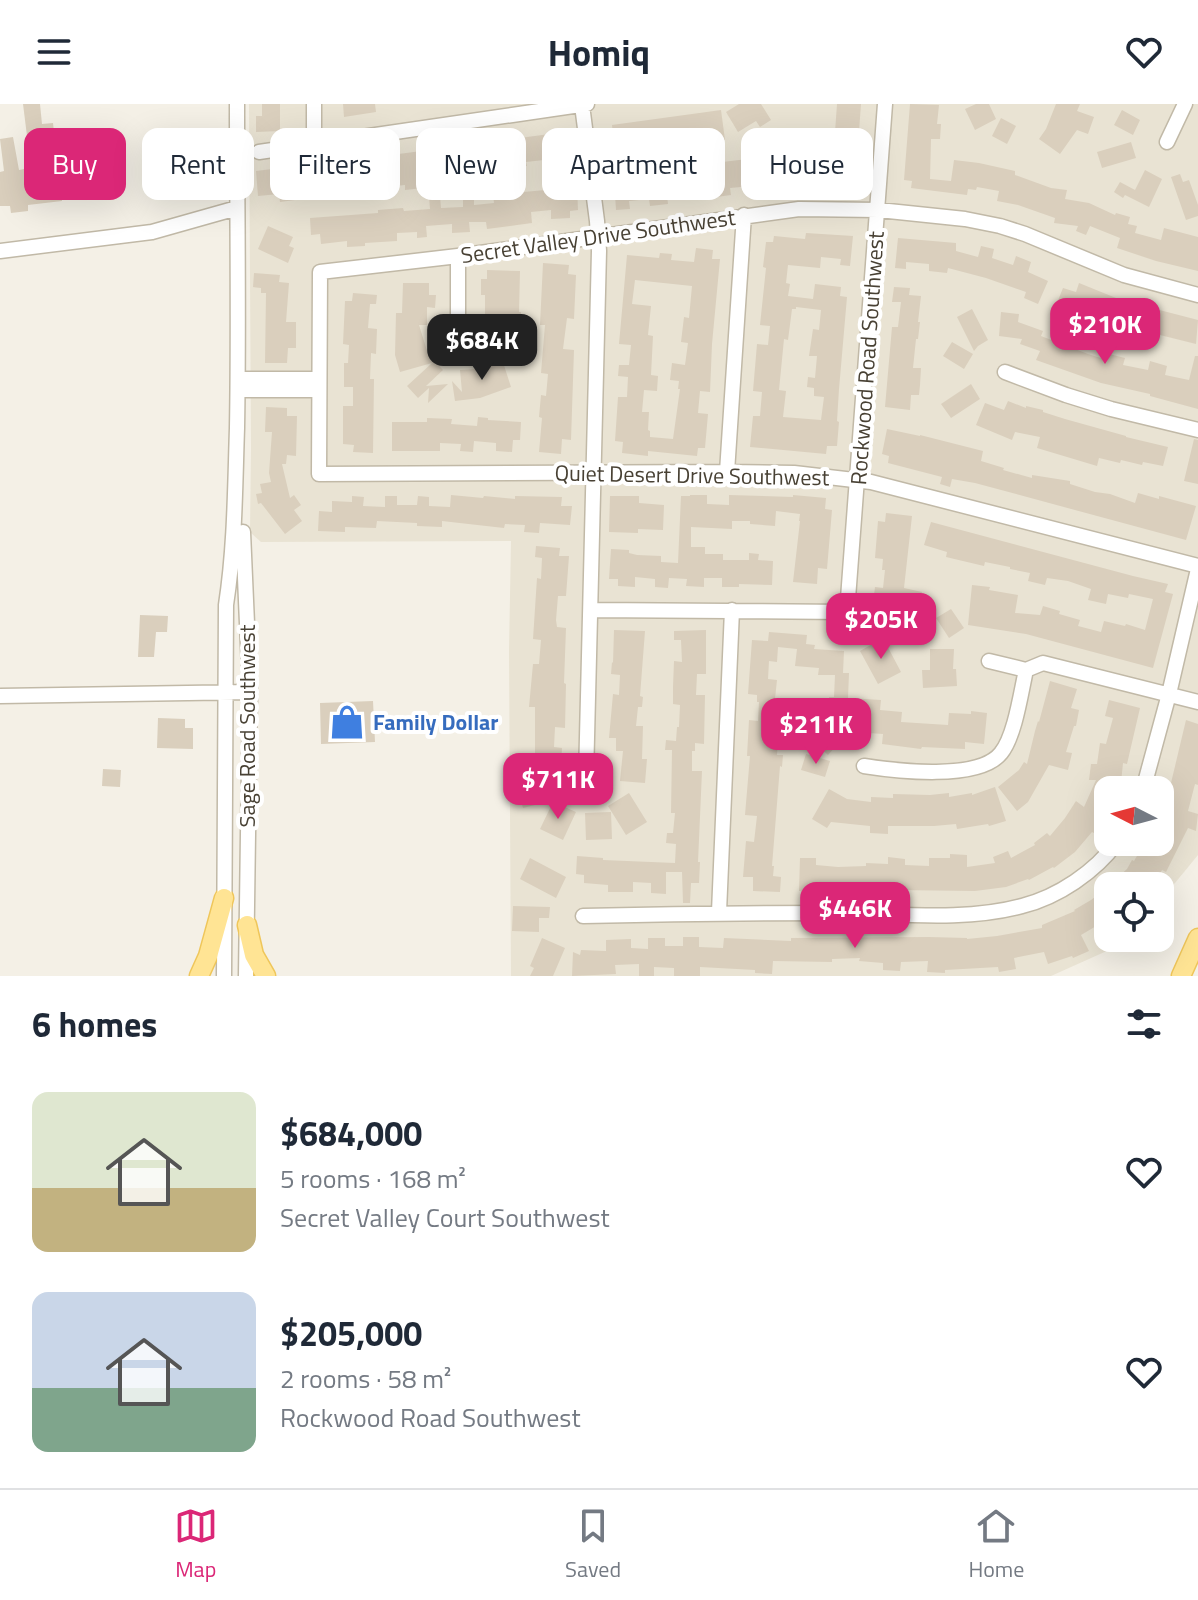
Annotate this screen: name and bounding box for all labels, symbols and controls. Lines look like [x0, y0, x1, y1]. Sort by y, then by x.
text: Homiq [548, 25, 650, 80]
icon: menu [32, 30, 76, 74]
icon: heart [1122, 30, 1166, 74]
chip: Buy [24, 128, 126, 200]
chip: Rent [142, 128, 254, 200]
chip: Filters [270, 128, 400, 200]
chip: New [416, 128, 526, 200]
chip: Apartment [542, 128, 725, 200]
chip: House [741, 128, 873, 200]
street label: Secret Valley Drive Southwest [459, 200, 738, 272]
street label: Rockwood Road Southwest [841, 230, 893, 486]
pin: $210K [1049, 298, 1161, 366]
text: $210K [1068, 304, 1142, 343]
pin: $684K [426, 314, 538, 382]
text: $684K [445, 320, 519, 359]
street label: Quiet Desert Drive Southwest [554, 456, 830, 494]
pin: $205K [825, 593, 937, 661]
text: $205K [844, 599, 918, 638]
street label: Sage Road Southwest [230, 624, 264, 828]
pin: $211K [760, 698, 872, 766]
shop icon: Family Dollar [328, 703, 366, 741]
text: $211K [779, 704, 853, 743]
place label: Family Dollar [373, 705, 499, 739]
pin: $711K [502, 753, 614, 821]
text: $711K [521, 759, 595, 798]
north arrow [1094, 776, 1174, 856]
map controls [1094, 776, 1174, 952]
button: locate [1094, 872, 1174, 952]
pin: $446K [799, 882, 911, 950]
text: $446K [818, 888, 892, 927]
text: 6 homes [32, 998, 157, 1050]
icon: filters [1122, 1002, 1166, 1046]
text: $684,000 [280, 1107, 422, 1159]
icon: home [96, 1124, 192, 1220]
icon: heart [1122, 1150, 1166, 1194]
text: 5 rooms · 168 m² [280, 1159, 466, 1198]
text: Secret Valley Court Southwest [280, 1198, 610, 1237]
text: $205,000 [280, 1307, 422, 1359]
icon: home [96, 1324, 192, 1420]
icon: heart [1122, 1350, 1166, 1394]
text: 2 rooms · 58 m² [280, 1359, 451, 1398]
text: Rockwood Road Southwest [280, 1398, 581, 1437]
tab: Map [174, 1504, 218, 1586]
tab: Saved [565, 1504, 621, 1586]
tab: Home [968, 1504, 1024, 1586]

